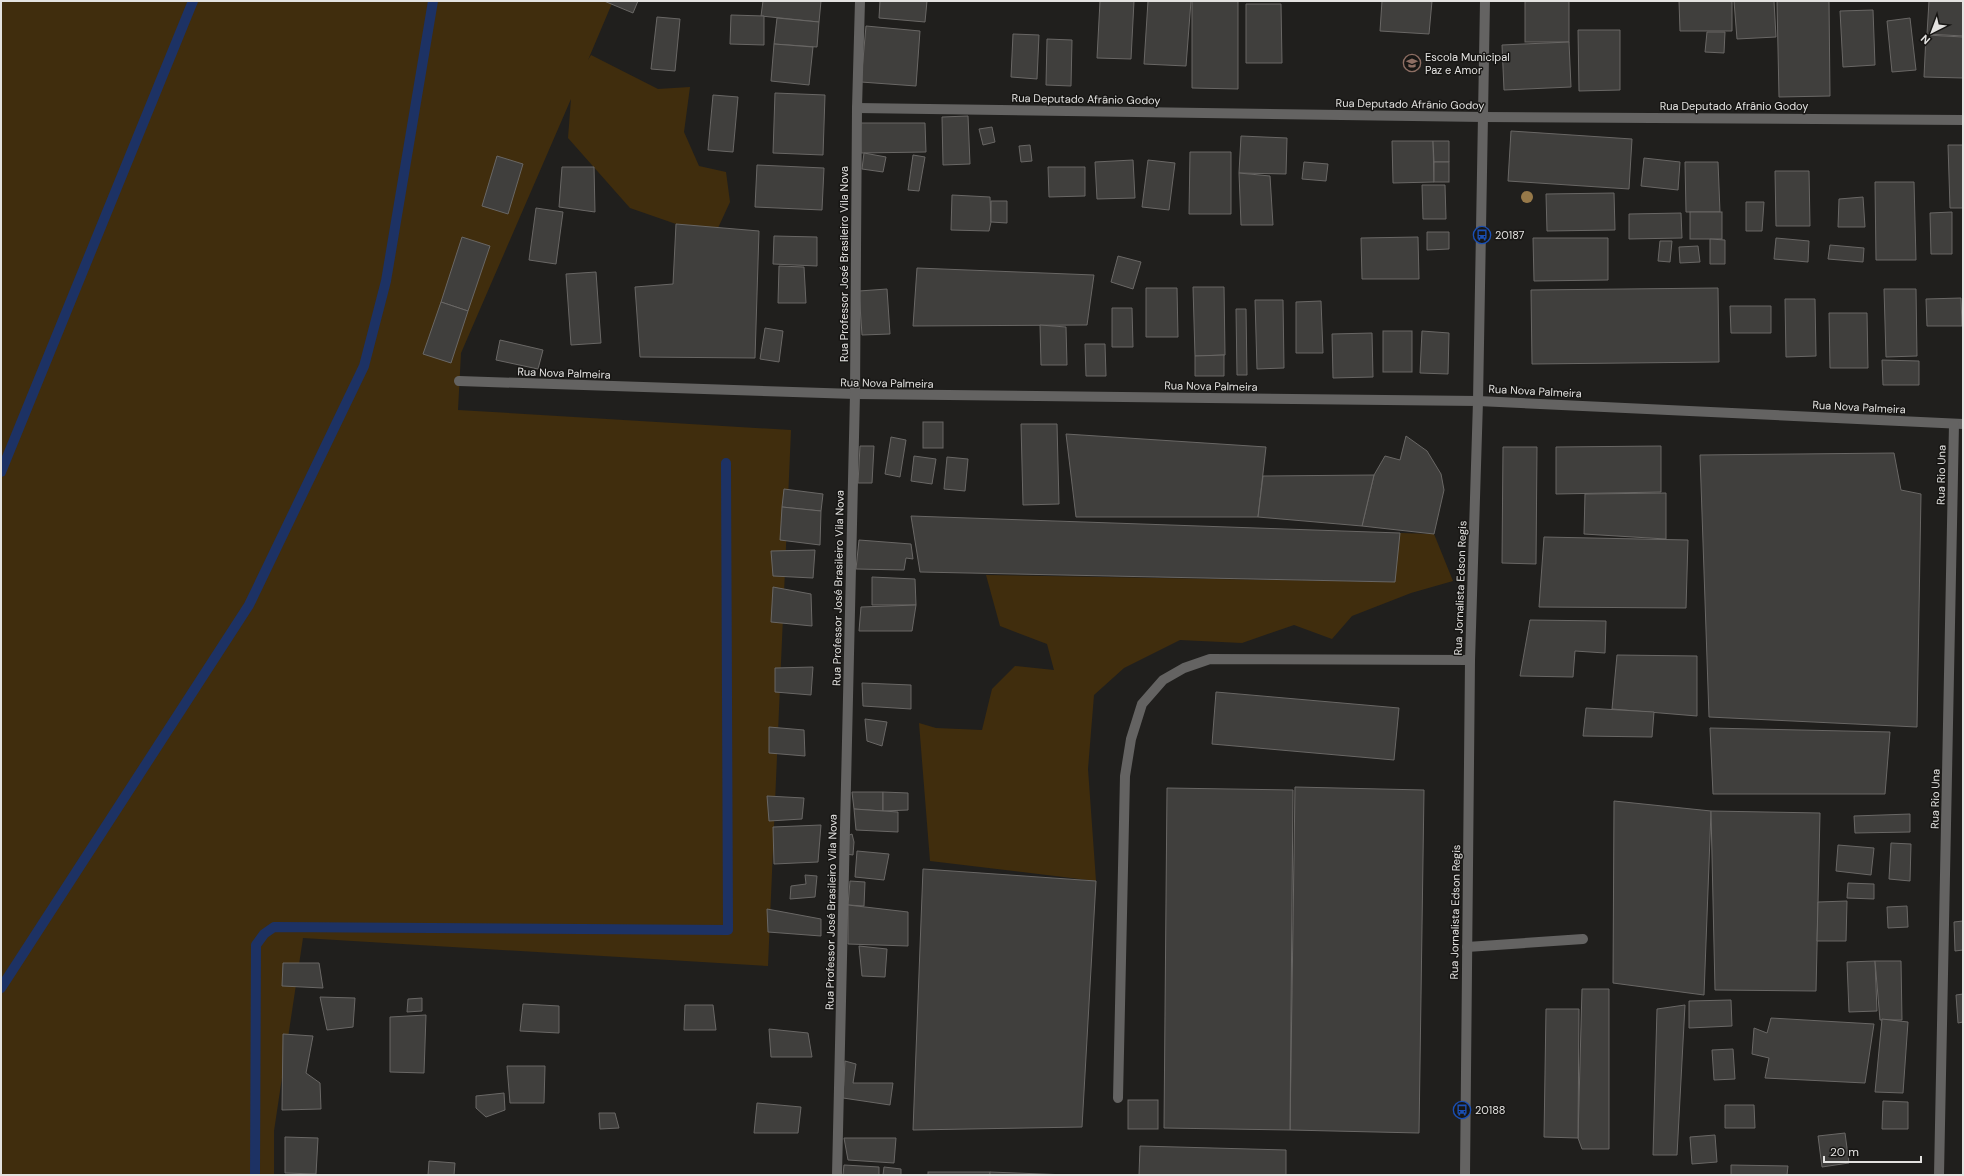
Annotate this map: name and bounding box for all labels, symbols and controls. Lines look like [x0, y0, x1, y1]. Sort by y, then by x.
north arrow [1912, 12, 1952, 52]
text: N [1918, 32, 1933, 47]
place label: Escola Municipal Paz e Amor [1425, 50, 1510, 77]
school or university icon: Escola Municipal Paz e Amor [1402, 53, 1422, 73]
street label: Rua Deputado Afrânio Godoy [1012, 91, 1160, 107]
street label: Rua Deputado Afrânio Godoy [1336, 96, 1484, 112]
street label: Rua Deputado Afrânio Godoy [1660, 99, 1808, 113]
street label: Rua Professor José Brasileiro Vila Nova [837, 166, 851, 362]
bus stop icon: 20187 [1472, 225, 1492, 245]
place label: 20187 [1495, 228, 1525, 242]
street label: Rua Nova Palmeira [517, 364, 611, 382]
street label: Rua Nova Palmeira [840, 375, 934, 391]
street label: Rua Nova Palmeira [1164, 378, 1258, 394]
street label: Rua Nova Palmeira [1488, 382, 1582, 400]
street label: Rua Nova Palmeira [1812, 398, 1906, 416]
street label: Rua Rio Una [1933, 445, 1949, 505]
street label: Rua Professor José Brasileiro Vila Nova [829, 490, 847, 686]
street label: Rua Jornalista Edson Regis [1451, 520, 1469, 656]
street label: Rua Rio Una [1927, 769, 1943, 829]
street label: Rua Professor José Brasileiro Vila Nova [822, 814, 840, 1010]
street label: Rua Jornalista Edson Regis [1447, 844, 1463, 980]
bus stop icon: 20188 [1452, 1100, 1472, 1120]
place label: 20188 [1475, 1103, 1506, 1117]
scale bar [1824, 1138, 1921, 1164]
text: 20 m [1830, 1144, 1859, 1160]

